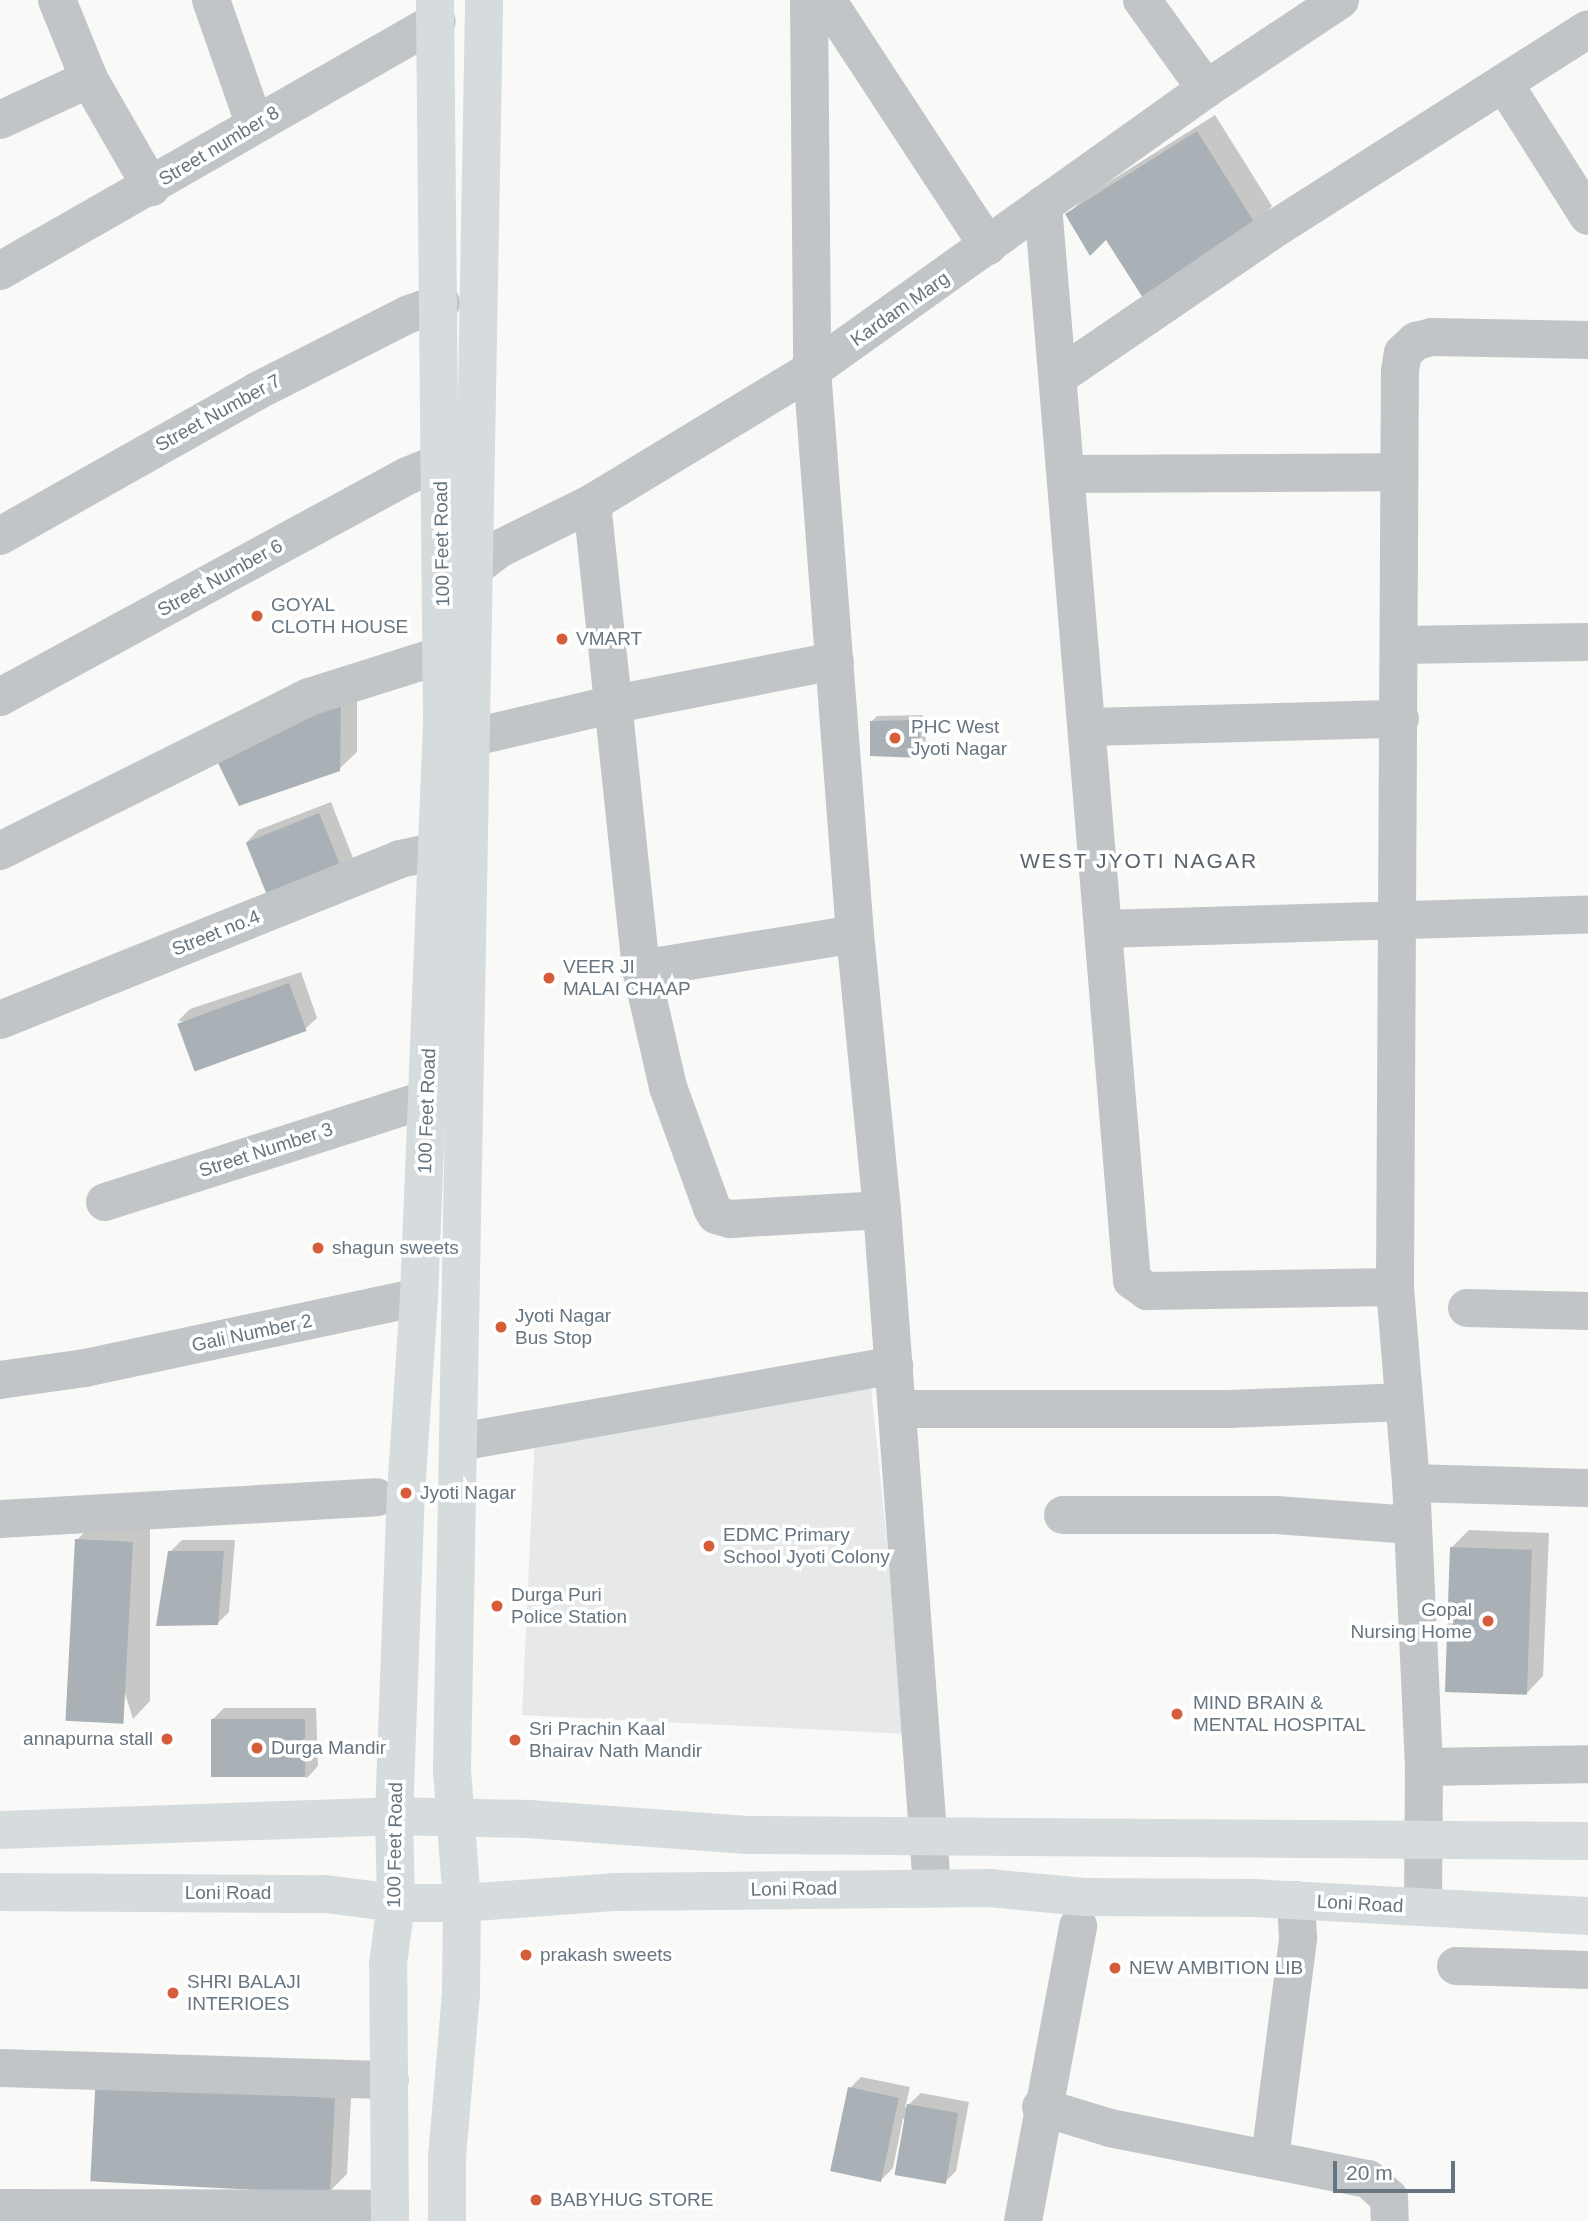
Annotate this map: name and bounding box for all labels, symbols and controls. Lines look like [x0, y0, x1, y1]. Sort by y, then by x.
street label: Street number 8 [155, 101, 283, 191]
street label: Kardam Marg [846, 267, 954, 351]
street label: Street Number 7 [152, 369, 284, 457]
street label: 100 Feet Road [430, 481, 454, 607]
street label: Street Number 6 [154, 534, 286, 622]
place label: GOYAL CLOTH HOUSE [271, 594, 408, 638]
marker: GOYAL CLOTH HOUSE [249, 608, 265, 624]
place label: VMART [576, 628, 642, 650]
marker: VMART [554, 631, 570, 647]
place label: PHC West Jyoti Nagar [911, 716, 1007, 760]
marker: PHC West Jyoti Nagar [885, 728, 905, 748]
district label: WEST JYOTI NAGAR [1022, 848, 1256, 874]
street label: Street no.4 [169, 905, 263, 961]
place label: VEER JI MALAI CHAAP [563, 956, 691, 1000]
marker: VEER JI MALAI CHAAP [541, 970, 557, 986]
street label: 100 Feet Road [413, 1048, 441, 1174]
street label: Street Number 3 [196, 1118, 336, 1182]
place label: shagun sweets [332, 1237, 459, 1259]
marker: shagun sweets [310, 1240, 326, 1256]
place label: Jyoti Nagar Bus Stop [515, 1305, 611, 1349]
street label: Gali Number 2 [190, 1309, 314, 1357]
marker: Jyoti Nagar Bus Stop [493, 1319, 509, 1335]
place label: Jyoti Nagar [420, 1482, 516, 1504]
marker: Jyoti Nagar [398, 1485, 414, 1501]
place label: EDMC Primary School Jyoti Colony [723, 1524, 890, 1568]
marker: EDMC Primary School Jyoti Colony [701, 1538, 717, 1554]
place label: Durga Puri Police Station [511, 1584, 627, 1628]
marker: Durga Puri Police Station [489, 1598, 505, 1614]
place label: Gopal Nursing Home [1351, 1599, 1472, 1643]
marker: Gopal Nursing Home [1478, 1611, 1498, 1631]
place label: MIND BRAIN & MENTAL HOSPITAL [1193, 1692, 1366, 1736]
marker: MIND BRAIN & MENTAL HOSPITAL [1167, 1704, 1187, 1724]
place label: Sri Prachin Kaal Bhairav Nath Mandir [529, 1718, 702, 1762]
place label: annapurna stall [23, 1728, 153, 1750]
marker: annapurna stall [159, 1731, 175, 1747]
marker: Sri Prachin Kaal Bhairav Nath Mandir [507, 1732, 523, 1748]
place label: Durga Mandir [271, 1737, 386, 1759]
marker: Durga Mandir [249, 1740, 265, 1756]
street label: 100 Feet Road [383, 1782, 407, 1908]
street label: Loni Road [750, 1877, 838, 1901]
street label: Loni Road [185, 1882, 271, 1904]
street label: Loni Road [1316, 1890, 1404, 1918]
place label: prakash sweets [540, 1944, 672, 1966]
marker: prakash sweets [518, 1947, 534, 1963]
place label: NEW AMBITION LIB [1129, 1957, 1304, 1979]
marker: NEW AMBITION LIB [1107, 1960, 1123, 1976]
place label: SHRI BALAJI INTERIOES [187, 1971, 301, 2015]
marker: SHRI BALAJI INTERIOES [165, 1985, 181, 2001]
scale bar [1336, 2148, 1458, 2192]
text: 20 m [1346, 2161, 1393, 2184]
place label: BABYHUG STORE [550, 2189, 713, 2211]
marker: BABYHUG STORE [528, 2192, 544, 2208]

